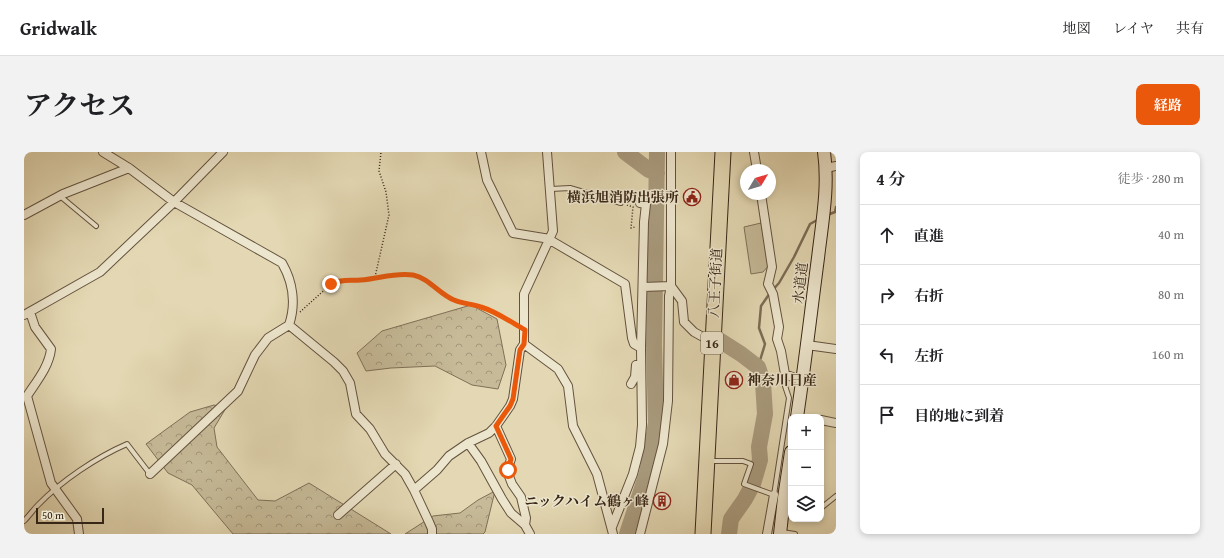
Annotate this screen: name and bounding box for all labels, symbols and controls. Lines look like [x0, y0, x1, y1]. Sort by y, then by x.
text: Gridwalk [20, 14, 97, 42]
text: 地図 [1063, 18, 1091, 38]
text: レイヤ [1113, 18, 1154, 38]
text: 共有 [1176, 18, 1204, 38]
text: アクセス [24, 84, 135, 125]
button: 経路 [1136, 84, 1200, 125]
north arrow [740, 164, 776, 200]
text: 4 分 [876, 166, 906, 191]
text: 徒歩 · 280 m [1118, 169, 1184, 188]
place label: 横浜旭消防出張所 [567, 187, 679, 207]
public building icon: 横浜旭消防出張所 [682, 187, 702, 207]
icon: ahead [876, 224, 898, 246]
text: 直進 [914, 225, 944, 246]
text: 40 m [1158, 225, 1184, 244]
street label: 八王子街道 [703, 248, 727, 318]
street label: 水道道 [788, 261, 812, 305]
route end [322, 275, 340, 293]
icon: right [876, 284, 898, 306]
text: 右折 [914, 285, 944, 306]
text: 80 m [1158, 285, 1184, 304]
road number: 16 [701, 332, 723, 354]
icon: left [876, 344, 898, 366]
text: 左折 [914, 345, 944, 366]
text: 160 m [1152, 345, 1184, 364]
shop icon: 神奈川日産 [724, 370, 744, 390]
place label: 神奈川日産 [747, 370, 817, 390]
icon: arrive [876, 404, 898, 426]
text: 目的地に到着 [914, 405, 1004, 426]
map controls [788, 414, 824, 522]
button: + [788, 414, 824, 450]
button: − [788, 450, 824, 486]
route start [499, 461, 517, 479]
button: layers [788, 486, 824, 522]
place label: ニックハイム鶴ヶ峰 [524, 491, 649, 511]
building icon: ニックハイム鶴ヶ峰 [652, 491, 672, 511]
scale bar [36, 506, 104, 525]
text: 50 m [42, 507, 64, 523]

